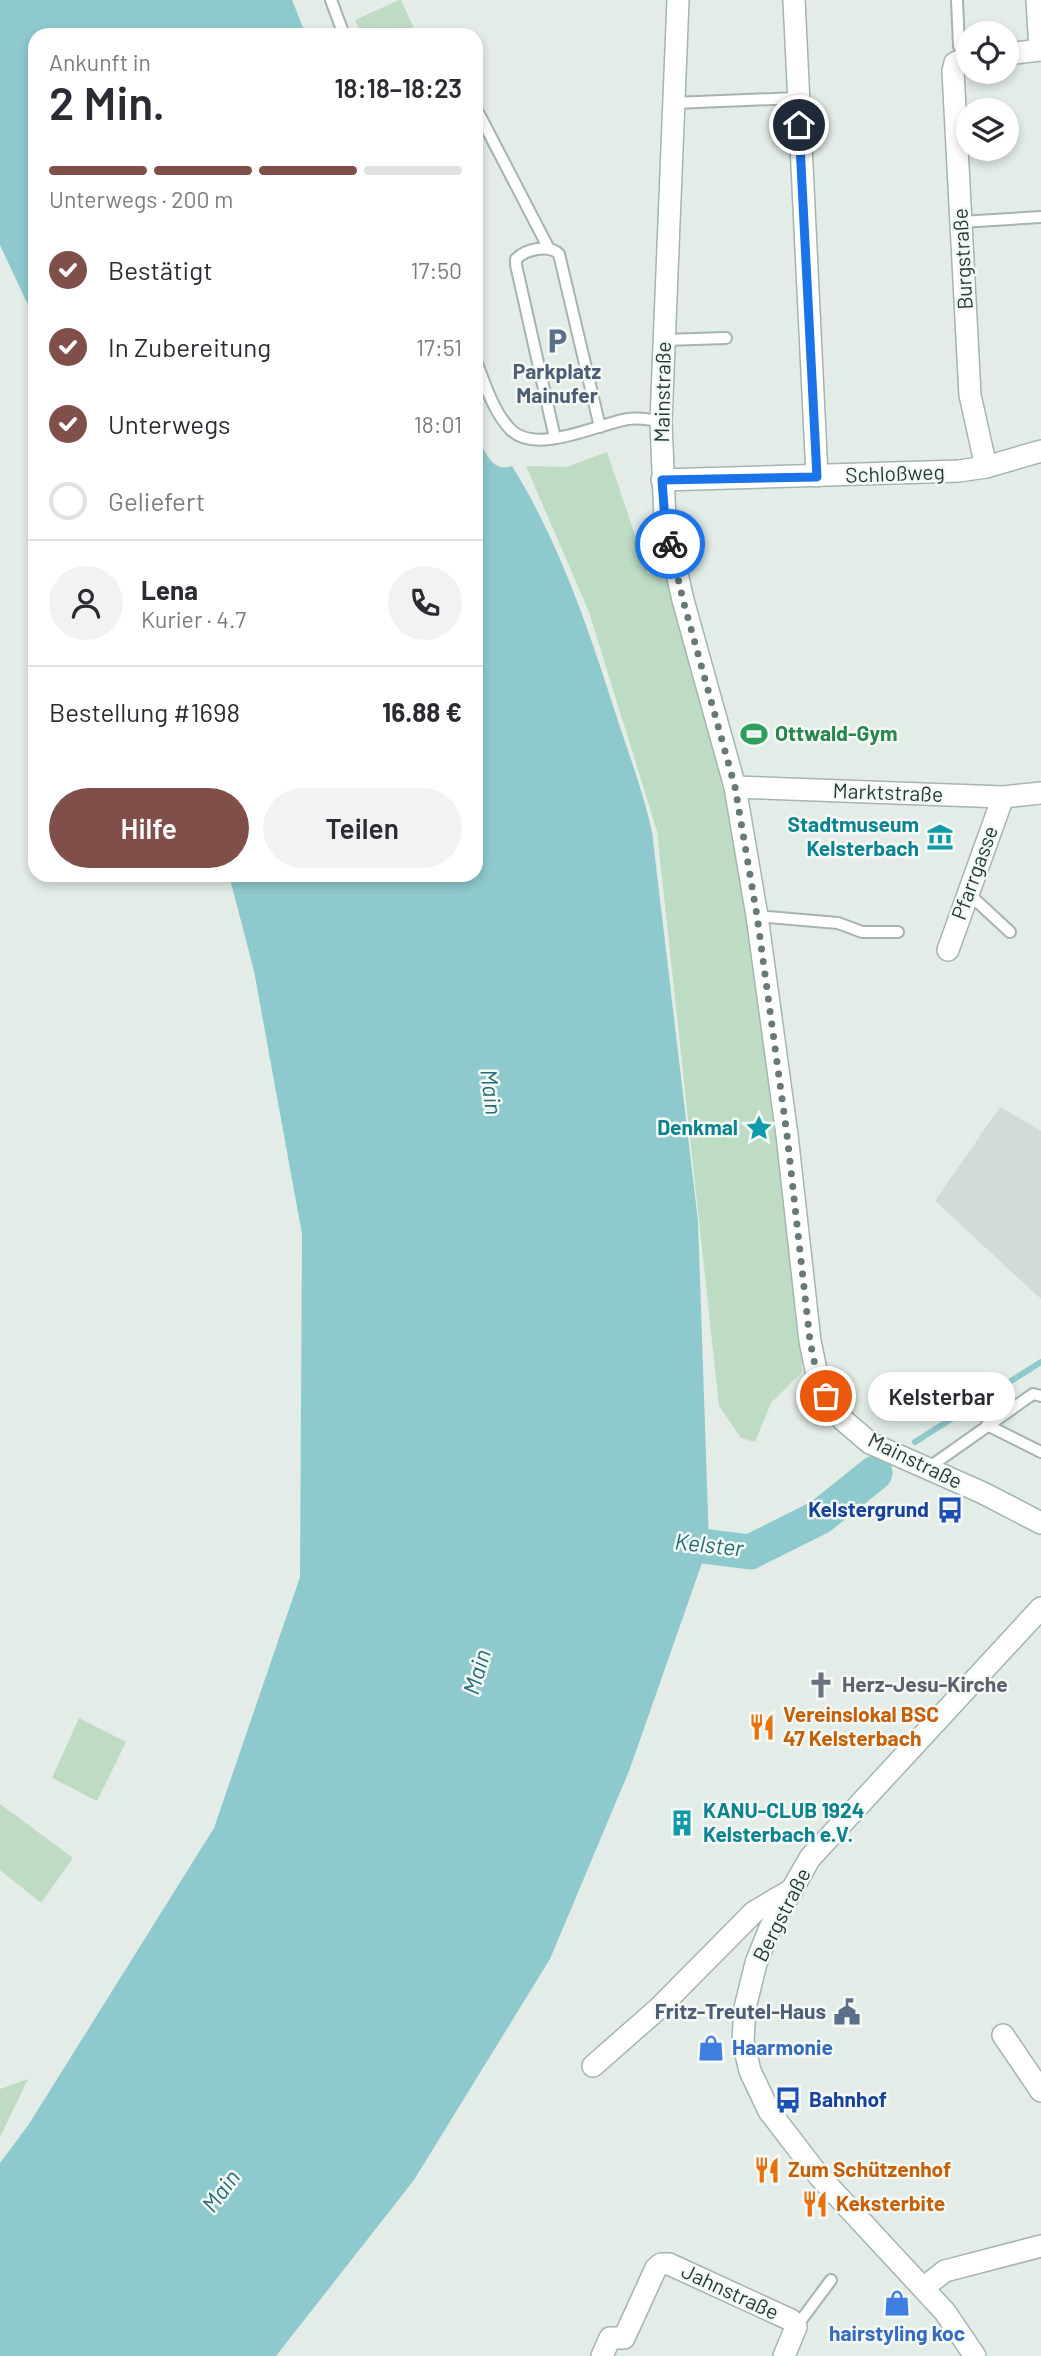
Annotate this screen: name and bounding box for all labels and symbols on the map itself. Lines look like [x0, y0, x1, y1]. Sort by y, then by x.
pin [769, 95, 829, 155]
street label: Burgstraße [946, 208, 977, 310]
parking icon: Parkplatz Mainufer [542, 326, 572, 356]
street label: Mainstraße [648, 341, 675, 443]
place label: Parkplatz Mainufer [513, 358, 601, 407]
street label: Schloßweg [845, 458, 945, 487]
courier [635, 509, 705, 579]
sports icon: Ottwald-Gym [739, 719, 769, 749]
place label: Ottwald-Gym [775, 720, 898, 745]
street label: Marktstraße [832, 777, 944, 806]
place label: Stadtmuseum Kelsterbach [788, 811, 919, 860]
museum icon: Stadtmuseum Kelsterbach [925, 822, 955, 852]
street label: Pfarrgasse [945, 822, 1002, 923]
water label: Main [475, 1067, 509, 1116]
place icon: Denkmal [744, 1113, 774, 1143]
place label: Denkmal [657, 1114, 738, 1139]
pin [796, 1366, 856, 1426]
callout: Kelsterbar [868, 1372, 1015, 1420]
street label: Mainstraße [865, 1426, 967, 1493]
bus stop icon: Kelstergrund [935, 1495, 965, 1525]
place label: Kelstergrund [808, 1496, 929, 1521]
water label: Kelster [673, 1526, 746, 1562]
water label: Main [456, 1646, 496, 1698]
church icon: Herz-Jesu-Kirche [806, 1670, 836, 1700]
place label: Herz-Jesu-Kirche [842, 1671, 1008, 1696]
place label: Vereinslokal BSC 47 Kelsterbach [783, 1701, 939, 1750]
restaurant icon: Vereinslokal BSC 47 Kelsterbach [747, 1712, 777, 1742]
place label: KANU-CLUB 1924 Kelsterbach e.V. [703, 1797, 865, 1846]
building icon: KANU-CLUB 1924 Kelsterbach e.V. [667, 1808, 697, 1838]
street label: Bergstraße [746, 1863, 815, 1965]
public building icon: Fritz-Treutel-Haus [832, 1997, 862, 2027]
place label: Fritz-Treutel-Haus [655, 1998, 826, 2023]
shop icon: Haarmonie [696, 2033, 726, 2063]
place label: Haarmonie [732, 2034, 833, 2059]
bus stop icon: Bahnhof [773, 2085, 803, 2115]
place label: Bahnhof [809, 2086, 887, 2111]
restaurant icon: Zum Schützenhof [752, 2155, 782, 2185]
place label: Zum Schützenhof [788, 2156, 951, 2181]
water label: Main [195, 2164, 245, 2217]
restaurant icon: Keksterbite [800, 2189, 830, 2219]
place label: Keksterbite [836, 2190, 945, 2215]
street label: Jahnstraße [678, 2257, 783, 2324]
shop icon: hairstyling koc [882, 2288, 912, 2318]
place label: hairstyling koc [829, 2320, 965, 2345]

